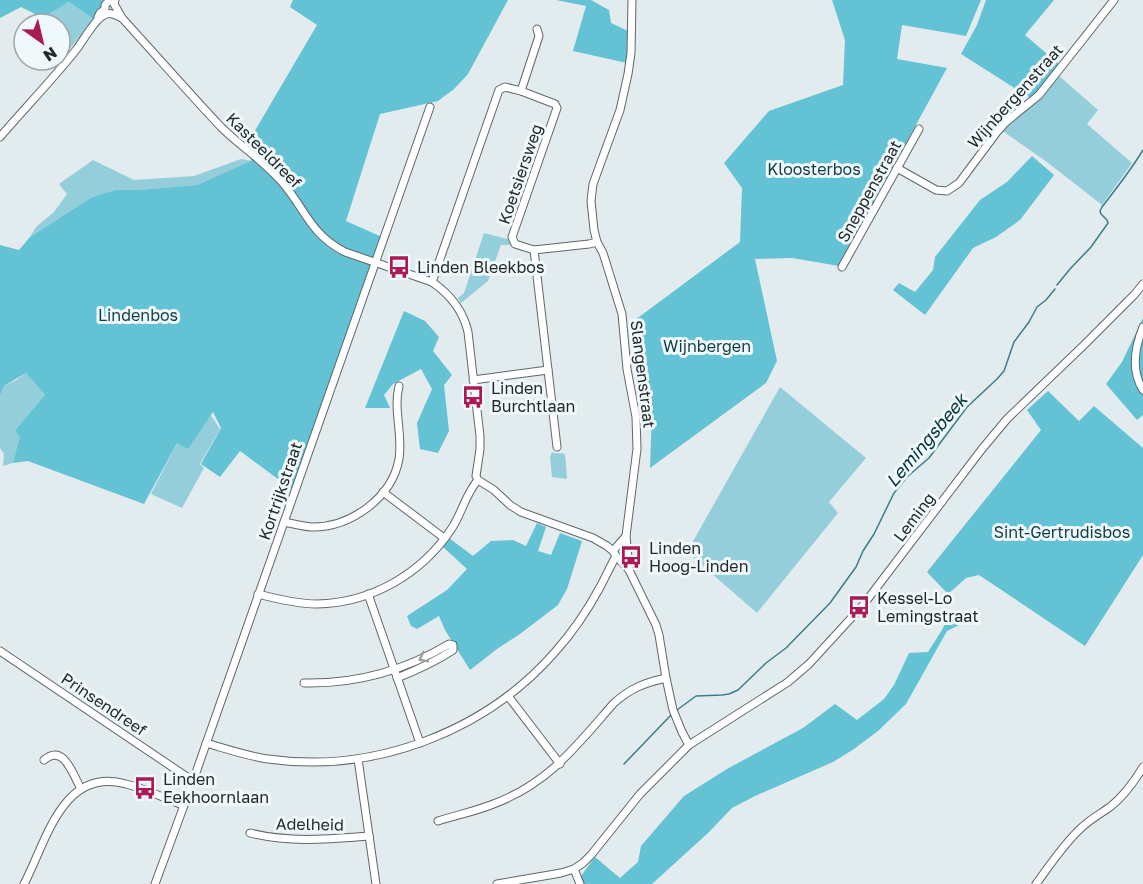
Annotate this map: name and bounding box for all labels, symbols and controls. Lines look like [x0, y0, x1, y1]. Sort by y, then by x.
north arrow [12, 12, 72, 72]
street label: Wijnbergenstraat [963, 40, 1067, 152]
text: N [40, 43, 61, 66]
street label: Kasteeldreef [222, 108, 306, 192]
street label: Koetsiersweg [494, 121, 546, 227]
street label: Sneppenstraat [833, 137, 905, 245]
park label: Kloosterbos [767, 159, 861, 179]
bus stop icon: Linden Bleekbos [386, 254, 412, 280]
place label: Linden Bleekbos [417, 257, 544, 277]
park label: Lindenbos [98, 305, 178, 325]
street label: Slangenstraat [626, 319, 660, 429]
park label: Wijnbergen [663, 336, 751, 356]
place label: Linden Burchtlaan [491, 378, 575, 416]
bus stop icon: Linden Burchtlaan [460, 384, 486, 410]
water label: Lemingsbeek [881, 387, 973, 491]
street label: Kortrijkstraat [254, 439, 306, 543]
street label: Leming [889, 488, 939, 546]
park label: Sint-Gertrudisbos [994, 522, 1130, 542]
place label: Linden Hoog-Linden [649, 538, 749, 576]
bus stop icon: Linden Hoog-Linden [618, 544, 644, 570]
place label: Kessel-Lo Lemingstraat [877, 588, 979, 626]
bus stop icon: Kessel-Lo Lemingstraat [846, 594, 872, 620]
one-way arrow [419, 650, 430, 662]
street label: Prinsendreef [58, 668, 151, 740]
place label: Linden Eekhoornlaan [163, 769, 269, 807]
bus stop icon: Linden Eekhoornlaan [132, 775, 158, 801]
street label: Adelheid [276, 813, 344, 835]

